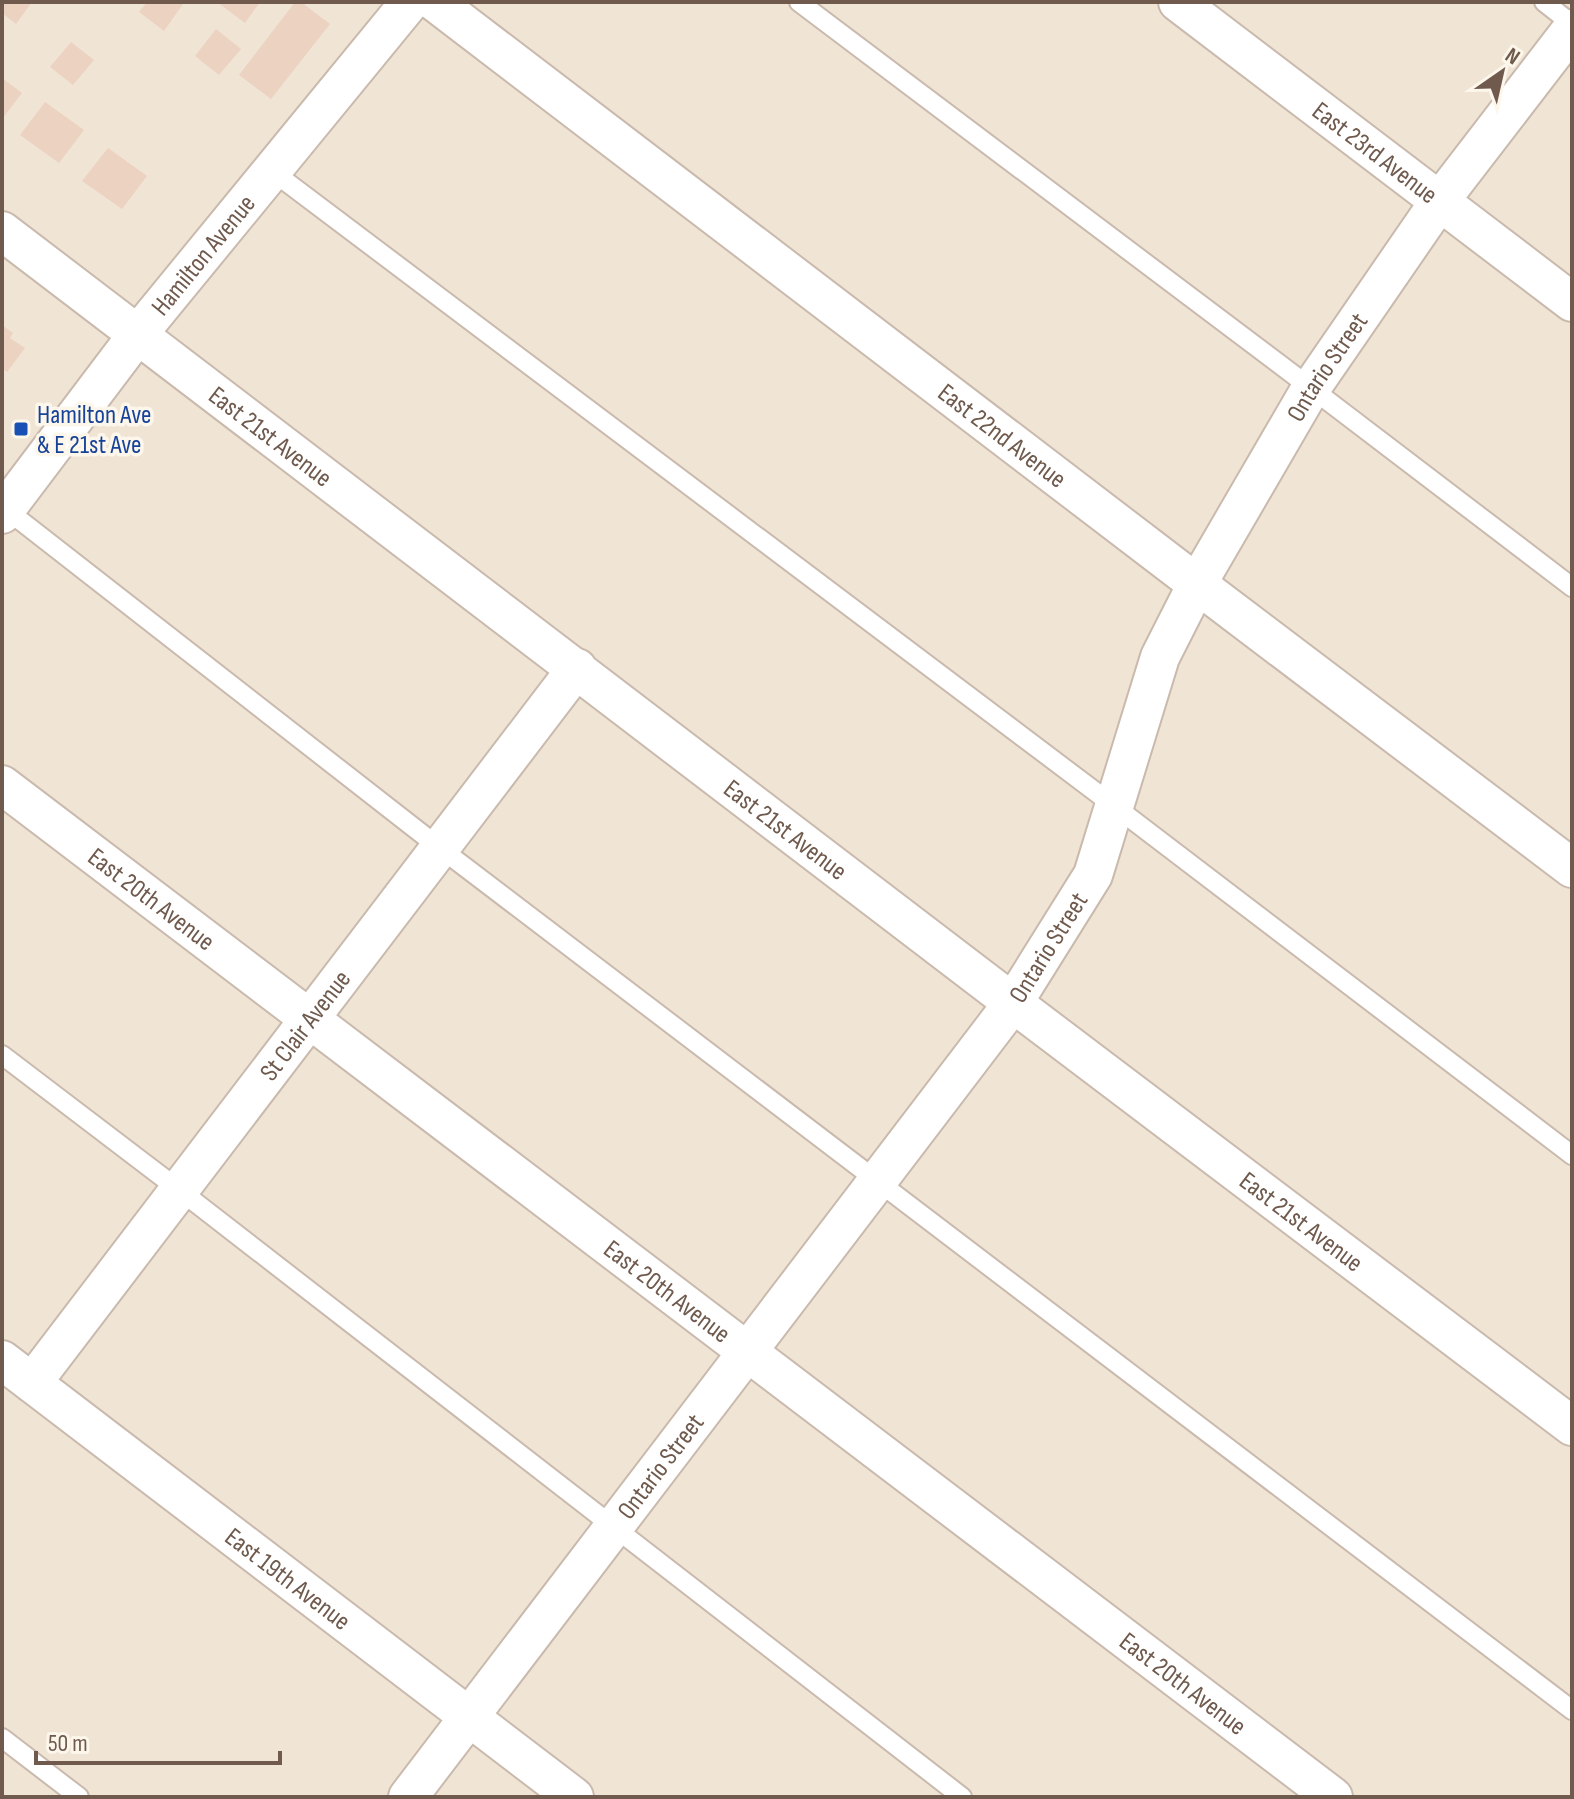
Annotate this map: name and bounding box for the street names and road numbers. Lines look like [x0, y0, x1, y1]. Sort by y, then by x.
street label: East 23rd Avenue [1306, 96, 1443, 211]
street label: Hamilton Avenue [145, 189, 263, 322]
street label: Ontario Street [1281, 307, 1375, 428]
street label: East 22nd Avenue [931, 378, 1072, 495]
street label: East 21st Avenue [202, 380, 337, 494]
street label: East 21st Avenue [717, 774, 852, 887]
street label: East 20th Avenue [81, 842, 220, 958]
street label: Ontario Street [1003, 887, 1095, 1009]
street label: St Clair Avenue [254, 965, 358, 1087]
street label: East 21st Avenue [1233, 1166, 1369, 1279]
street label: East 20th Avenue [597, 1234, 736, 1350]
street label: Ontario Street [611, 1408, 711, 1526]
street label: East 19th Avenue [218, 1522, 356, 1637]
street label: East 20th Avenue [1113, 1626, 1252, 1742]

